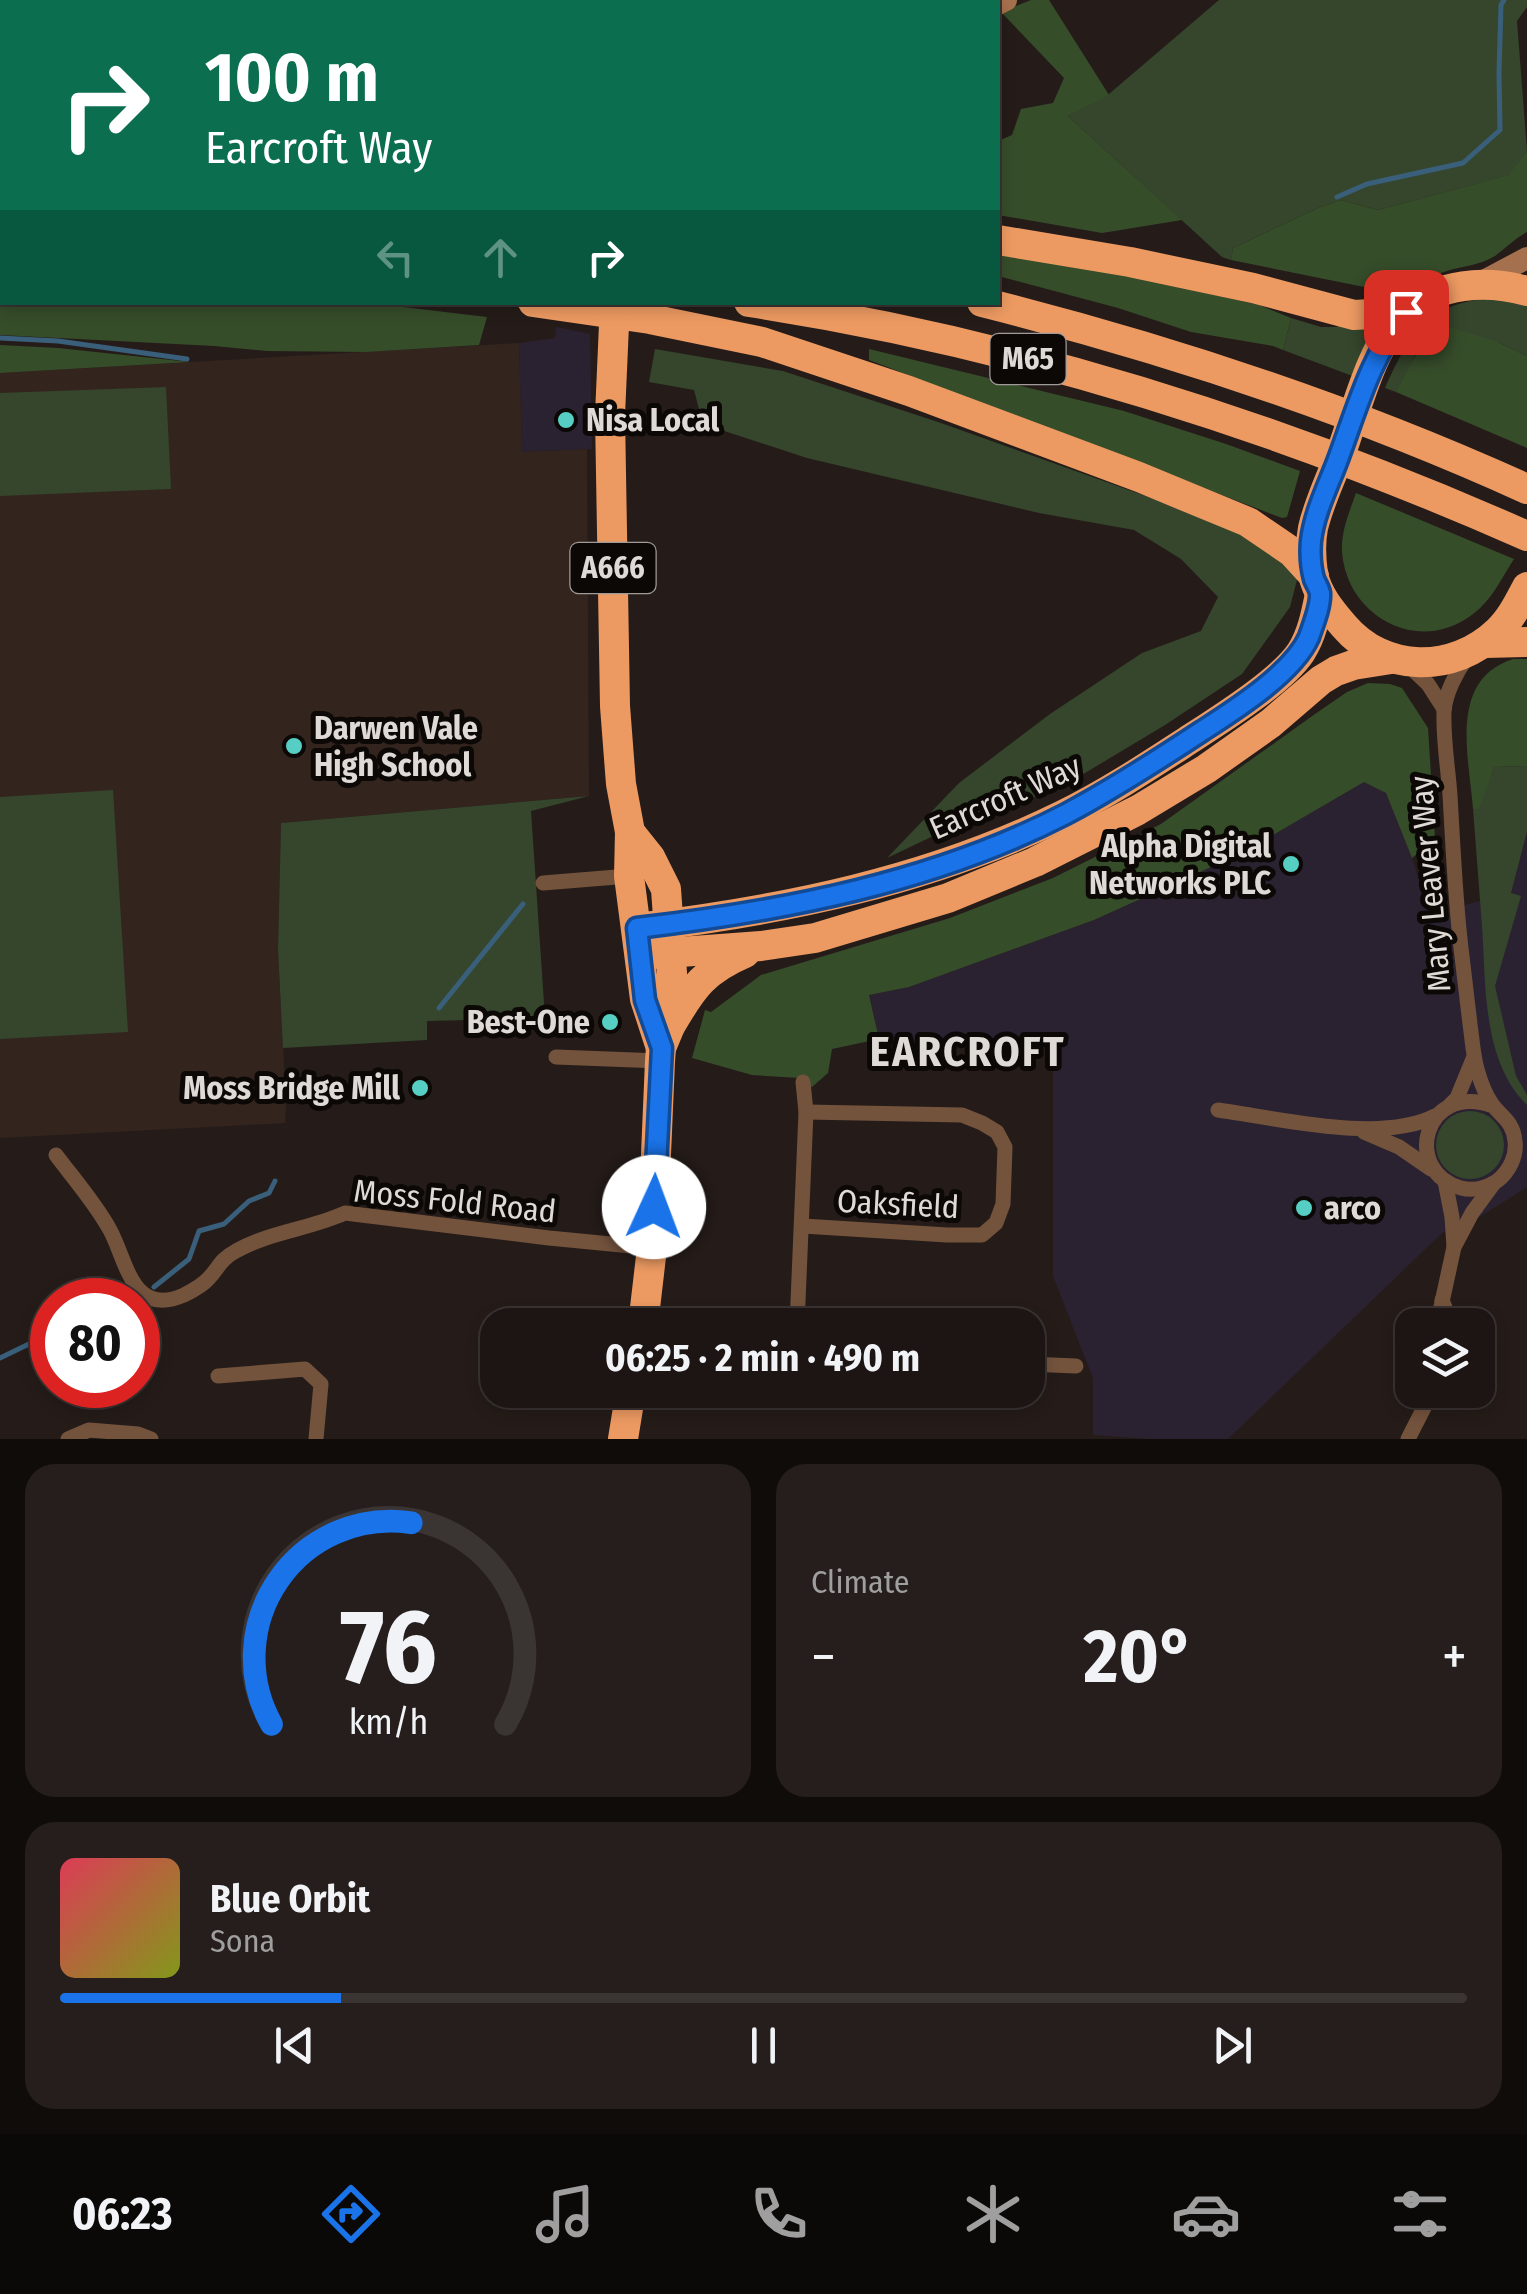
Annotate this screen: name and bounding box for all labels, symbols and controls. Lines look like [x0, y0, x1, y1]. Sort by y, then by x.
text: 100 m [205, 36, 379, 120]
icon: right [40, 40, 170, 170]
text: Earcroft Way [205, 121, 432, 175]
icon: left [368, 230, 423, 285]
icon: ahead [473, 230, 528, 285]
icon: right [578, 230, 633, 285]
pin [1364, 270, 1449, 355]
icon: arrive [1379, 285, 1434, 340]
road number: M65 [990, 334, 1066, 384]
place label: Nisa Local [586, 401, 719, 439]
marker: Nisa Local [555, 409, 577, 431]
road number: A666 [570, 543, 656, 593]
place label: Darwen Vale High School [314, 709, 478, 784]
marker: Darwen Vale High School [283, 735, 305, 757]
street label: Earcroft Way [923, 746, 1087, 847]
street label: Mary Leaver Way [1402, 774, 1458, 994]
place label: Alpha Digital Networks PLC [1089, 827, 1271, 902]
marker: Alpha Digital Networks PLC [1280, 853, 1302, 875]
place label: Best-One [467, 1003, 590, 1041]
marker: Best-One [599, 1011, 621, 1033]
district label: EARCROFT [870, 1027, 1066, 1077]
place label: Moss Bridge Mill [183, 1069, 400, 1107]
marker: Moss Bridge Mill [409, 1077, 431, 1099]
position arrow [602, 1155, 706, 1259]
street label: Moss Fold Road [352, 1171, 558, 1231]
street label: Oaksfield [836, 1182, 960, 1226]
place label: arco [1324, 1189, 1381, 1227]
marker: arco [1293, 1197, 1315, 1219]
speed limit sign: 80 [30, 1278, 160, 1408]
map controls [1395, 1308, 1495, 1408]
button: layers [1395, 1308, 1495, 1408]
text: 06:25 · 2 min · 490 m [605, 1335, 920, 1381]
text: Climate [811, 1563, 910, 1601]
text: 76 [340, 1585, 436, 1710]
text: 20° [1084, 1612, 1194, 1702]
text: − [811, 1624, 836, 1690]
text: + [1442, 1624, 1467, 1690]
text: km/h [348, 1701, 428, 1743]
text: Blue Orbit [210, 1876, 370, 1922]
text: Sona [210, 1922, 275, 1960]
icon: previous [267, 2018, 322, 2073]
icon: pause [736, 2018, 791, 2073]
icon: next [1205, 2018, 1260, 2073]
icon: directions [316, 2179, 386, 2249]
icon: music [530, 2179, 600, 2249]
icon: phone [744, 2179, 814, 2249]
icon: climate [958, 2179, 1028, 2249]
icon: car [1171, 2179, 1241, 2249]
icon: filters [1385, 2179, 1455, 2249]
text: 06:23 [72, 2187, 172, 2241]

